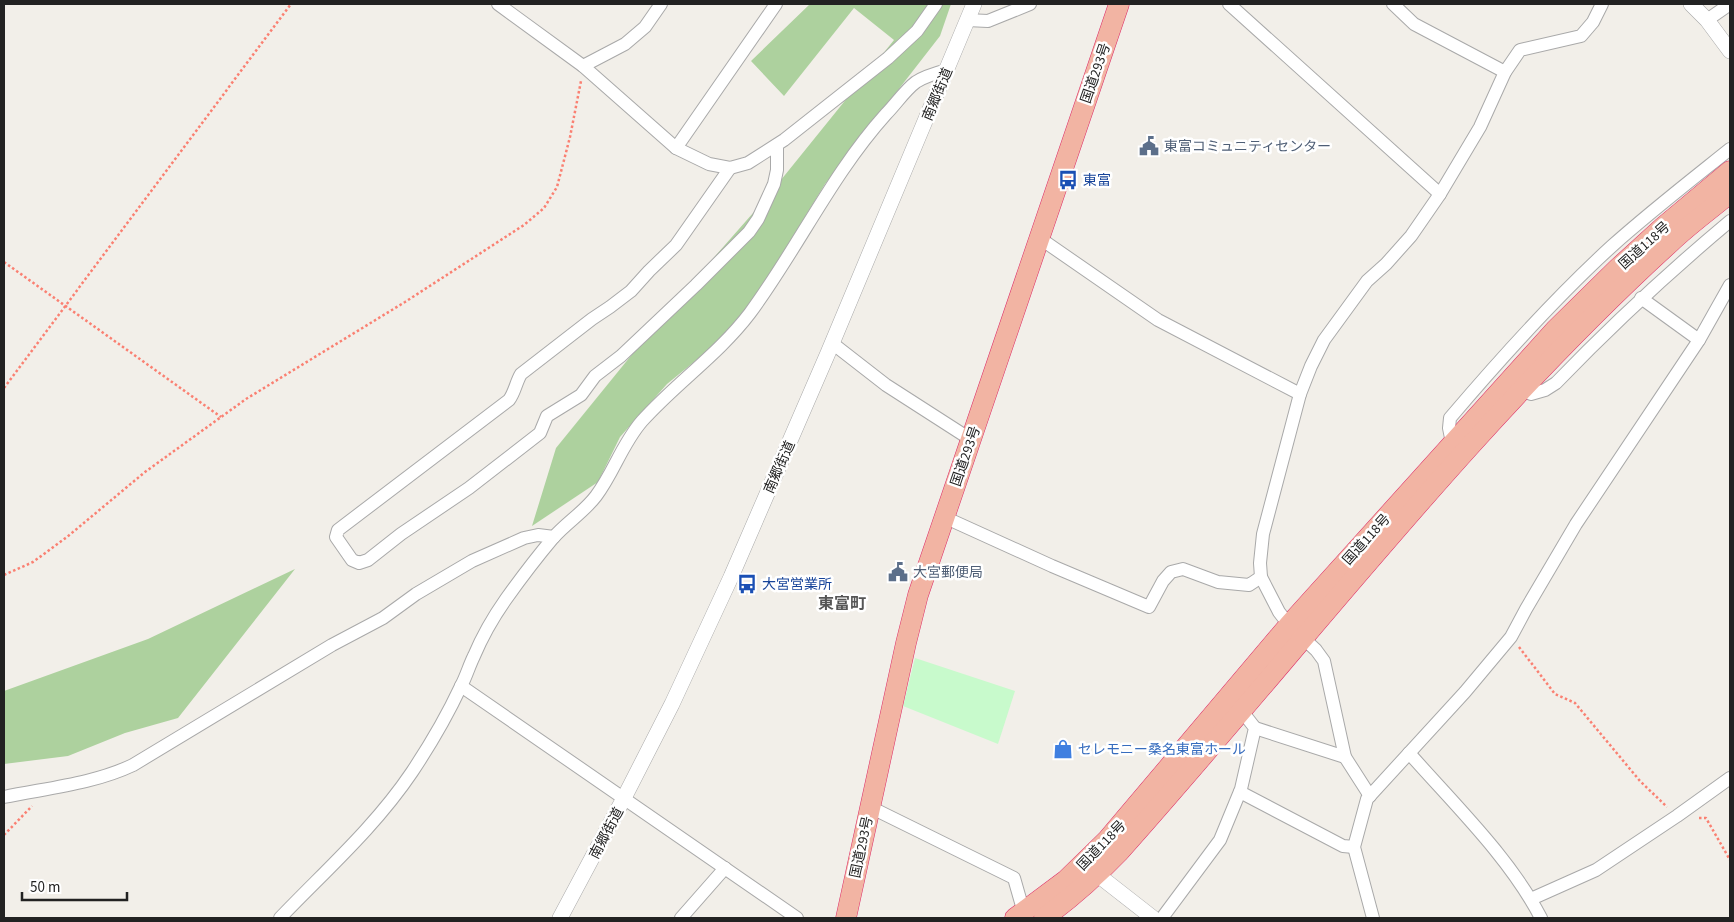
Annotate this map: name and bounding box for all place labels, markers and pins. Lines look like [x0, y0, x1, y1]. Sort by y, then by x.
public building icon: 東富コミュニティセンター [1138, 135, 1160, 157]
place label: 東富コミュニティセンター [1164, 137, 1331, 157]
bus stop icon: 東富 [1057, 169, 1079, 191]
place label: 東富 [1083, 171, 1111, 191]
public building icon: 大宮郵便局 [887, 561, 909, 583]
place label: 大宮郵便局 [913, 563, 983, 583]
bus stop icon: 大宮営業所 [736, 573, 758, 595]
place label: 大宮営業所 [762, 575, 832, 595]
shop icon: セレモニー桑名東富ホール [1052, 738, 1074, 760]
place label: セレモニー桑名東富ホール [1078, 740, 1246, 760]

